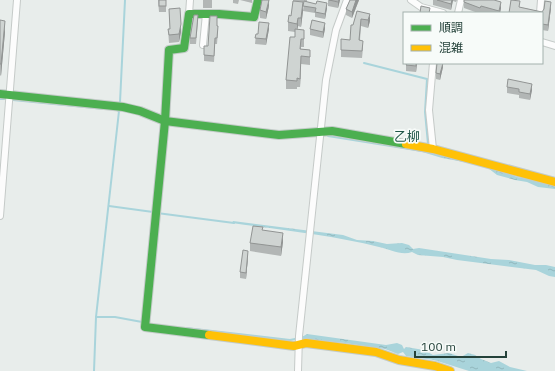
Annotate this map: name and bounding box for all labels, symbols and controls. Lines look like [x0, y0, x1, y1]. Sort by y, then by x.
legend [403, 12, 543, 64]
text: 順調 [439, 20, 463, 35]
text: 混雑 [439, 40, 463, 55]
district label: 乙柳 [394, 128, 420, 145]
scale bar [415, 333, 506, 359]
text: 100 m [421, 339, 456, 354]

